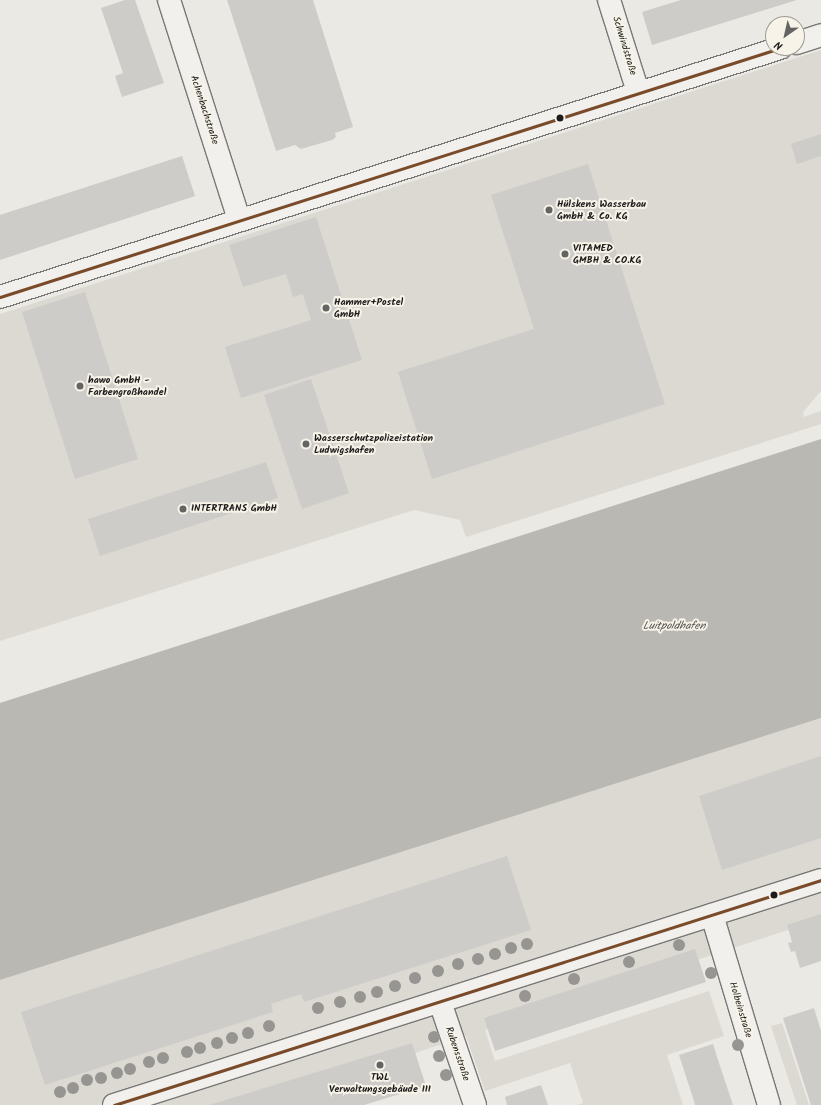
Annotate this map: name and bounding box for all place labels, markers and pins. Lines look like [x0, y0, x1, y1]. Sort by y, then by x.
unlabelled marker [555, 113, 565, 123]
place label: Hülskens Wasserbau GmbH & Co. KG [557, 198, 646, 222]
marker: Hülskens Wasserbau GmbH & Co. KG [544, 205, 554, 215]
place label: VITAMED GMBH & CO.KG [573, 242, 642, 266]
marker: VITAMED GMBH & CO.KG [560, 249, 570, 259]
place label: Hammer+Postel GmbH [334, 296, 403, 320]
marker: Hammer+Postel GmbH [321, 303, 331, 313]
place label: hawo GmbH - Farbengroßhandel [88, 374, 166, 398]
marker: hawo GmbH - Farbengroßhandel [75, 381, 85, 391]
place label: Wasserschutzpolizeistation Ludwigshafen [314, 432, 433, 456]
marker: Wasserschutzpolizeistation Ludwigshafen [301, 439, 311, 449]
place label: INTERTRANS GmbH [191, 503, 277, 515]
marker: INTERTRANS GmbH [178, 504, 188, 514]
unlabelled marker [769, 890, 779, 900]
marker: TWL Verwaltungsgebäude III [375, 1060, 385, 1070]
place label: TWL Verwaltungsgebäude III [329, 1071, 431, 1094]

